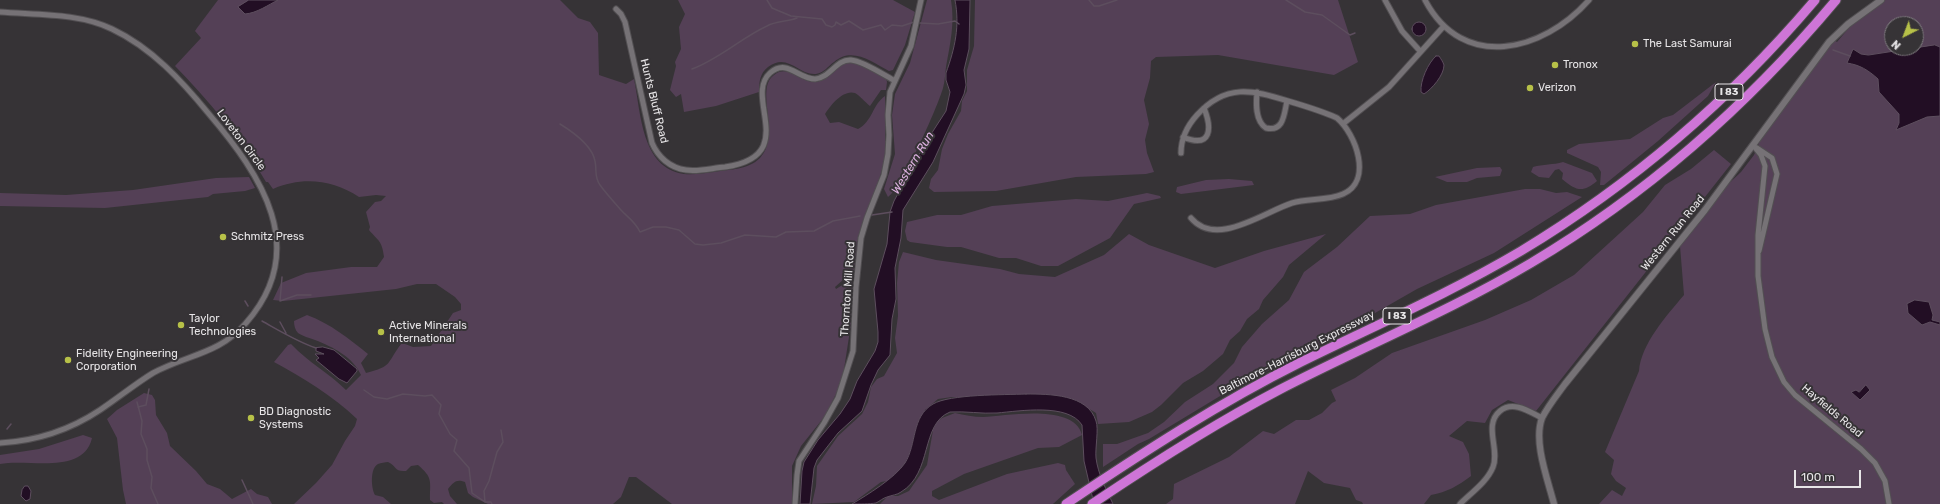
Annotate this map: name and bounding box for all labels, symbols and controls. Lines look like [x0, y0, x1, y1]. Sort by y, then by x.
north arrow [1884, 16, 1924, 56]
place label: The Last Samurai [1643, 37, 1732, 51]
text: N [1889, 37, 1904, 52]
marker: The Last Samurai [1630, 39, 1640, 49]
street label: Hunts Bluff Road [637, 57, 671, 145]
place label: Tronox [1563, 58, 1598, 72]
marker: Tronox [1550, 60, 1560, 70]
place label: Verizon [1538, 81, 1576, 95]
marker: Verizon [1525, 83, 1535, 93]
road number: I 83 [1715, 84, 1743, 100]
street label: Loveton Circle [214, 107, 268, 173]
water label: Western Run [889, 129, 937, 197]
street label: Western Run Road [1638, 192, 1708, 274]
place label: Schmitz Press [231, 230, 304, 244]
marker: Schmitz Press [218, 232, 228, 242]
street label: Thornton Mill Road [838, 241, 858, 337]
street label: Baltimore-Harrisburg Expressway [1217, 308, 1377, 398]
road number: I 83 [1383, 308, 1411, 324]
place label: Taylor Technologies [189, 312, 256, 338]
place label: Active Minerals International [389, 319, 467, 345]
marker: Taylor Technologies [176, 320, 186, 330]
marker: Active Minerals International [376, 327, 386, 337]
place label: Fidelity Engineering Corporation [76, 347, 178, 373]
marker: Fidelity Engineering Corporation [63, 355, 73, 365]
street label: Hayfields Road [1799, 382, 1865, 440]
place label: BD Diagnostic Systems [259, 405, 331, 431]
marker: BD Diagnostic Systems [246, 413, 256, 423]
scale bar [1796, 462, 1863, 488]
text: 100 m [1801, 470, 1835, 484]

